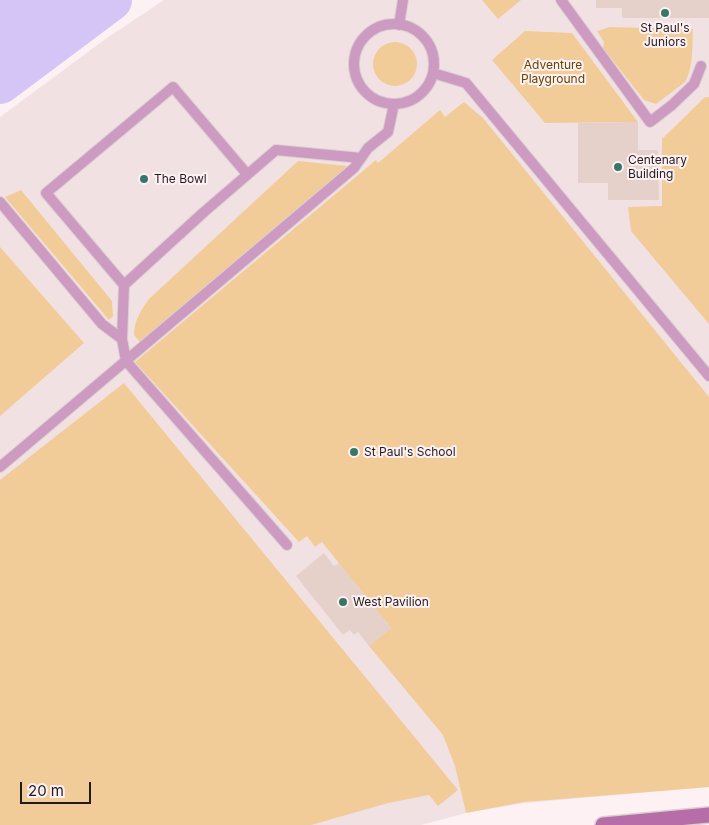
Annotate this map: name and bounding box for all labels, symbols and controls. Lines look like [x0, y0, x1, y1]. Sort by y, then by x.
marker: St Paul's Juniors [659, 7, 671, 19]
place label: St Paul's Juniors [640, 21, 690, 49]
park label: Adventure Playground [521, 58, 585, 86]
place label: Centenary Building [628, 153, 687, 181]
marker: Centenary Building [612, 161, 624, 173]
place label: The Bowl [154, 172, 207, 186]
marker: The Bowl [138, 173, 150, 185]
place label: St Paul's School [364, 445, 456, 459]
marker: St Paul's School [348, 446, 360, 458]
place label: West Pavilion [353, 595, 429, 609]
marker: West Pavilion [337, 596, 349, 608]
scale bar [22, 772, 94, 804]
text: 20 m [28, 781, 64, 800]

